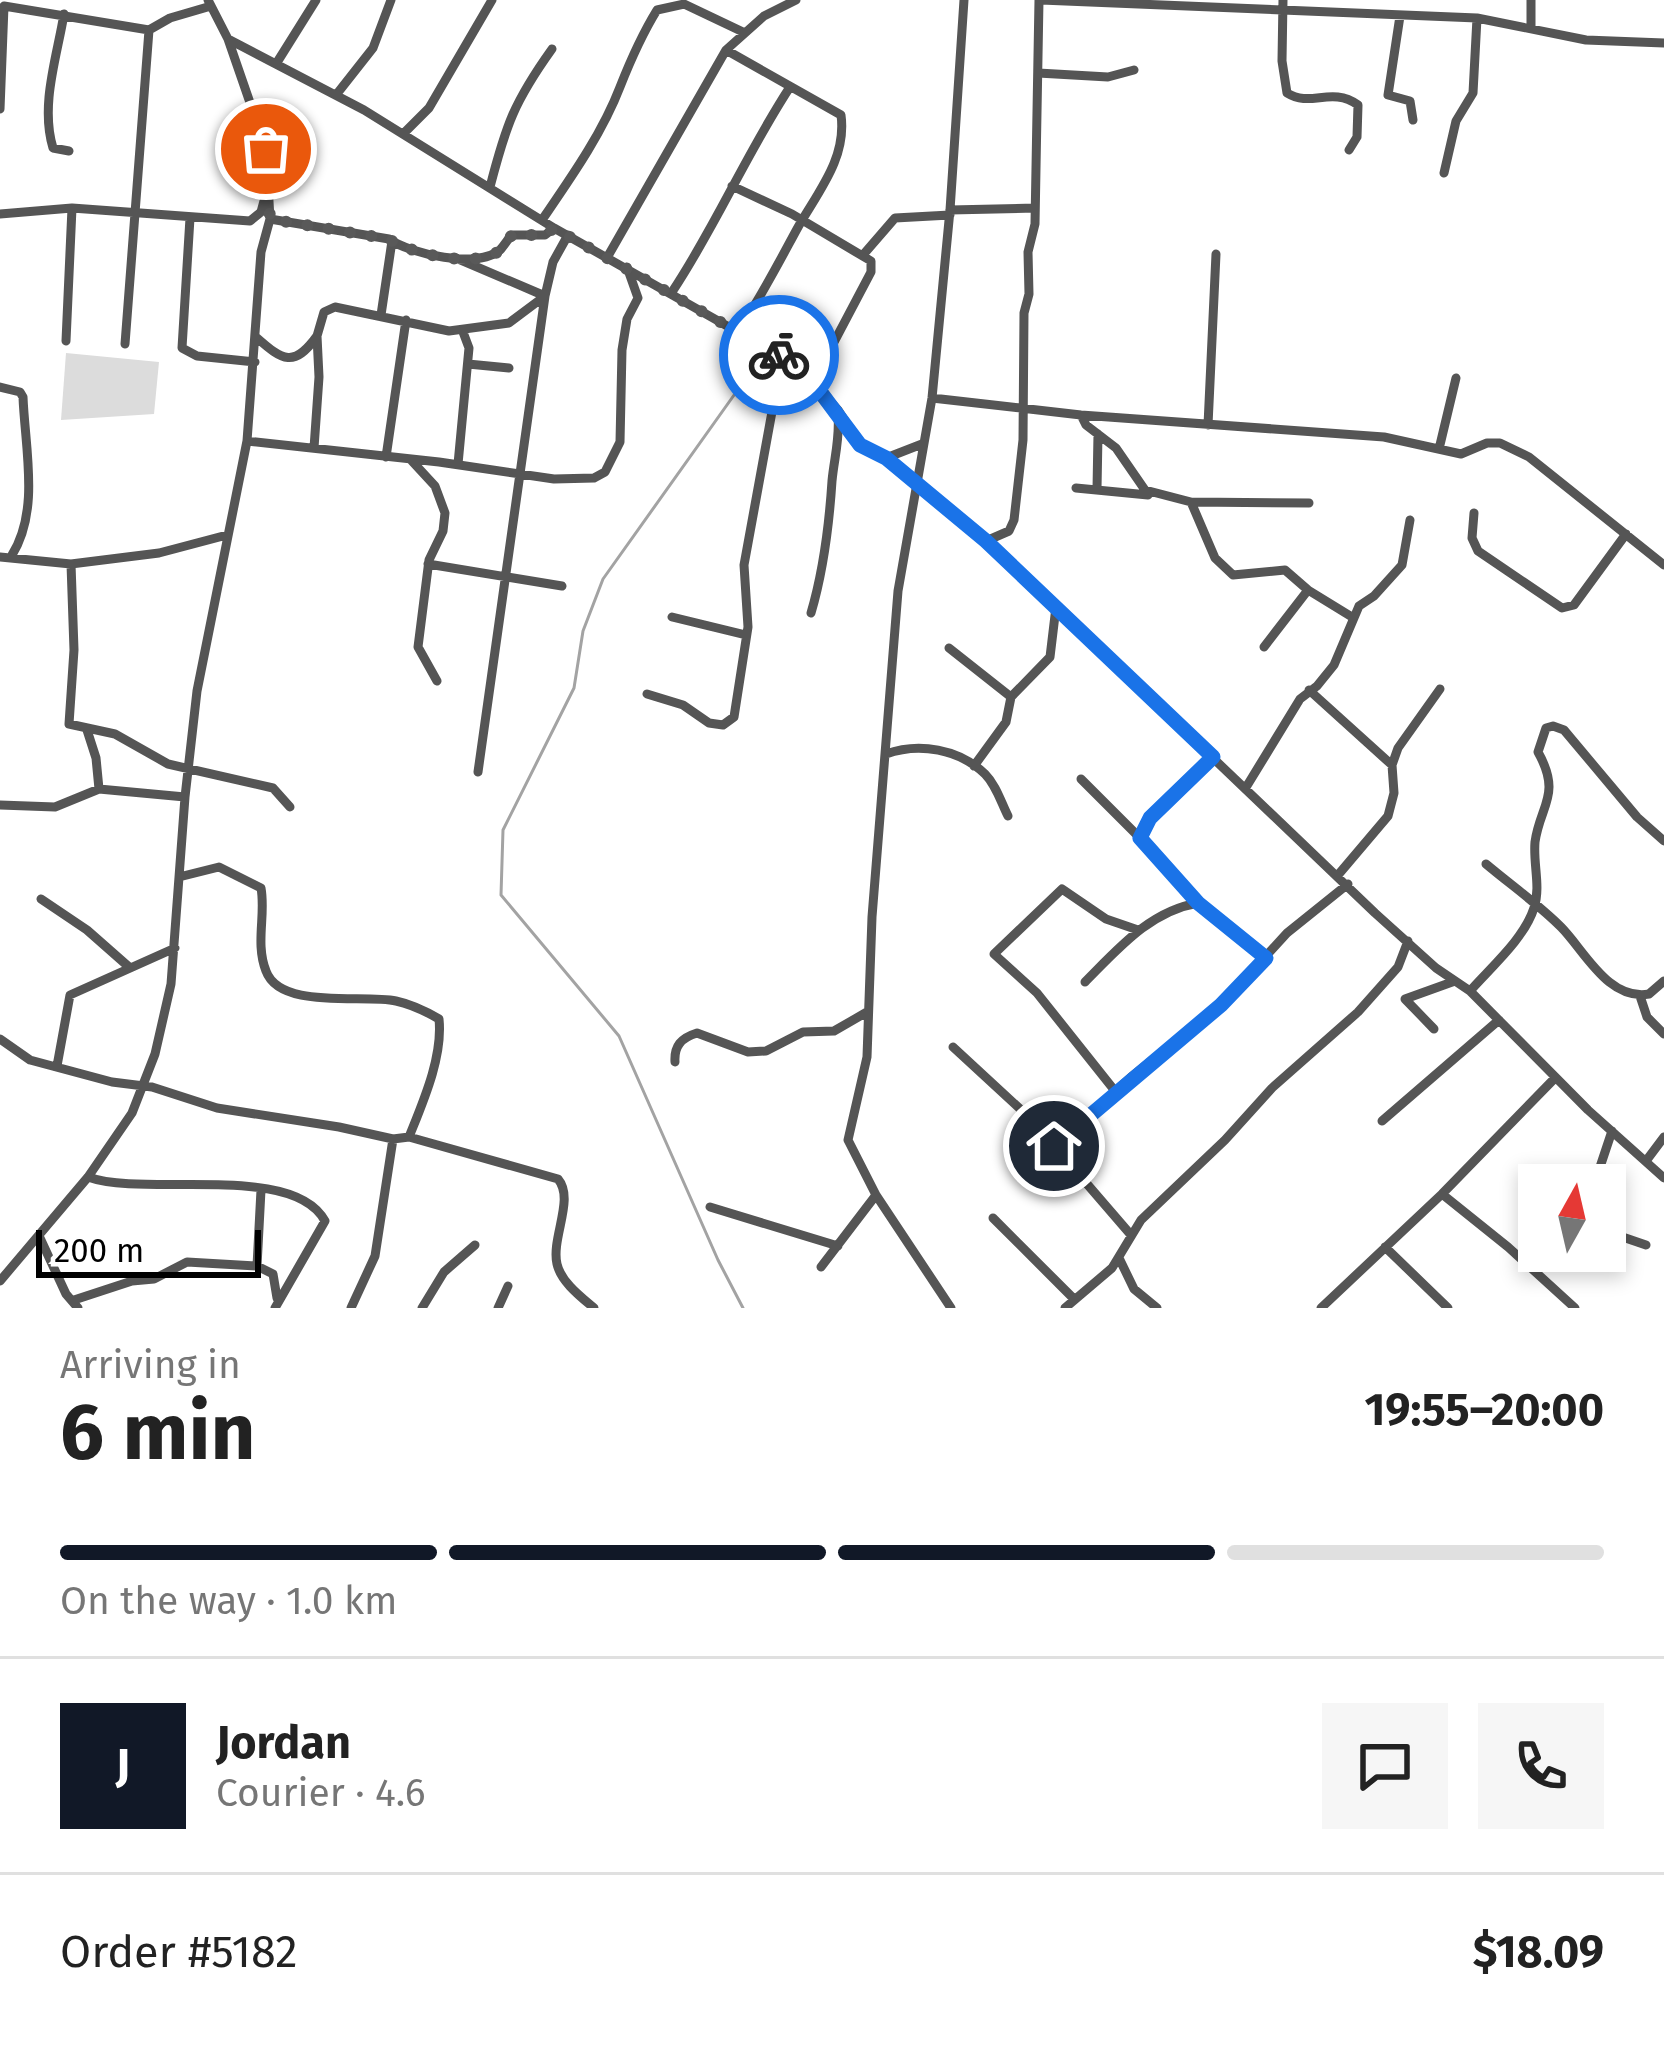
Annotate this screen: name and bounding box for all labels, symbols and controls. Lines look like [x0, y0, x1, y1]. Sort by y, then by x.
pin [215, 98, 317, 200]
icon: bag [233, 116, 299, 182]
courier [719, 295, 839, 415]
icon: bike [746, 322, 812, 388]
pin [1003, 1095, 1105, 1197]
icon: home [1021, 1113, 1087, 1179]
north arrow [1518, 1164, 1626, 1272]
map controls [1518, 1164, 1626, 1272]
scale bar [36, 1224, 261, 1277]
text: 200 m [54, 1231, 144, 1271]
text: Arriving in [60, 1342, 241, 1388]
text: 19:55–20:00 [1364, 1383, 1604, 1437]
text: 6 min [60, 1386, 255, 1480]
text: On the way · 1.0 km [60, 1578, 397, 1624]
button: chat [1322, 1703, 1448, 1829]
button: phone [1478, 1703, 1604, 1829]
text: Jordan [216, 1716, 351, 1770]
text: J [116, 1739, 130, 1793]
text: Courier · 4.6 [216, 1770, 425, 1816]
text: Order #5182 [60, 1925, 298, 1979]
text: $18.09 [1473, 1925, 1604, 1979]

